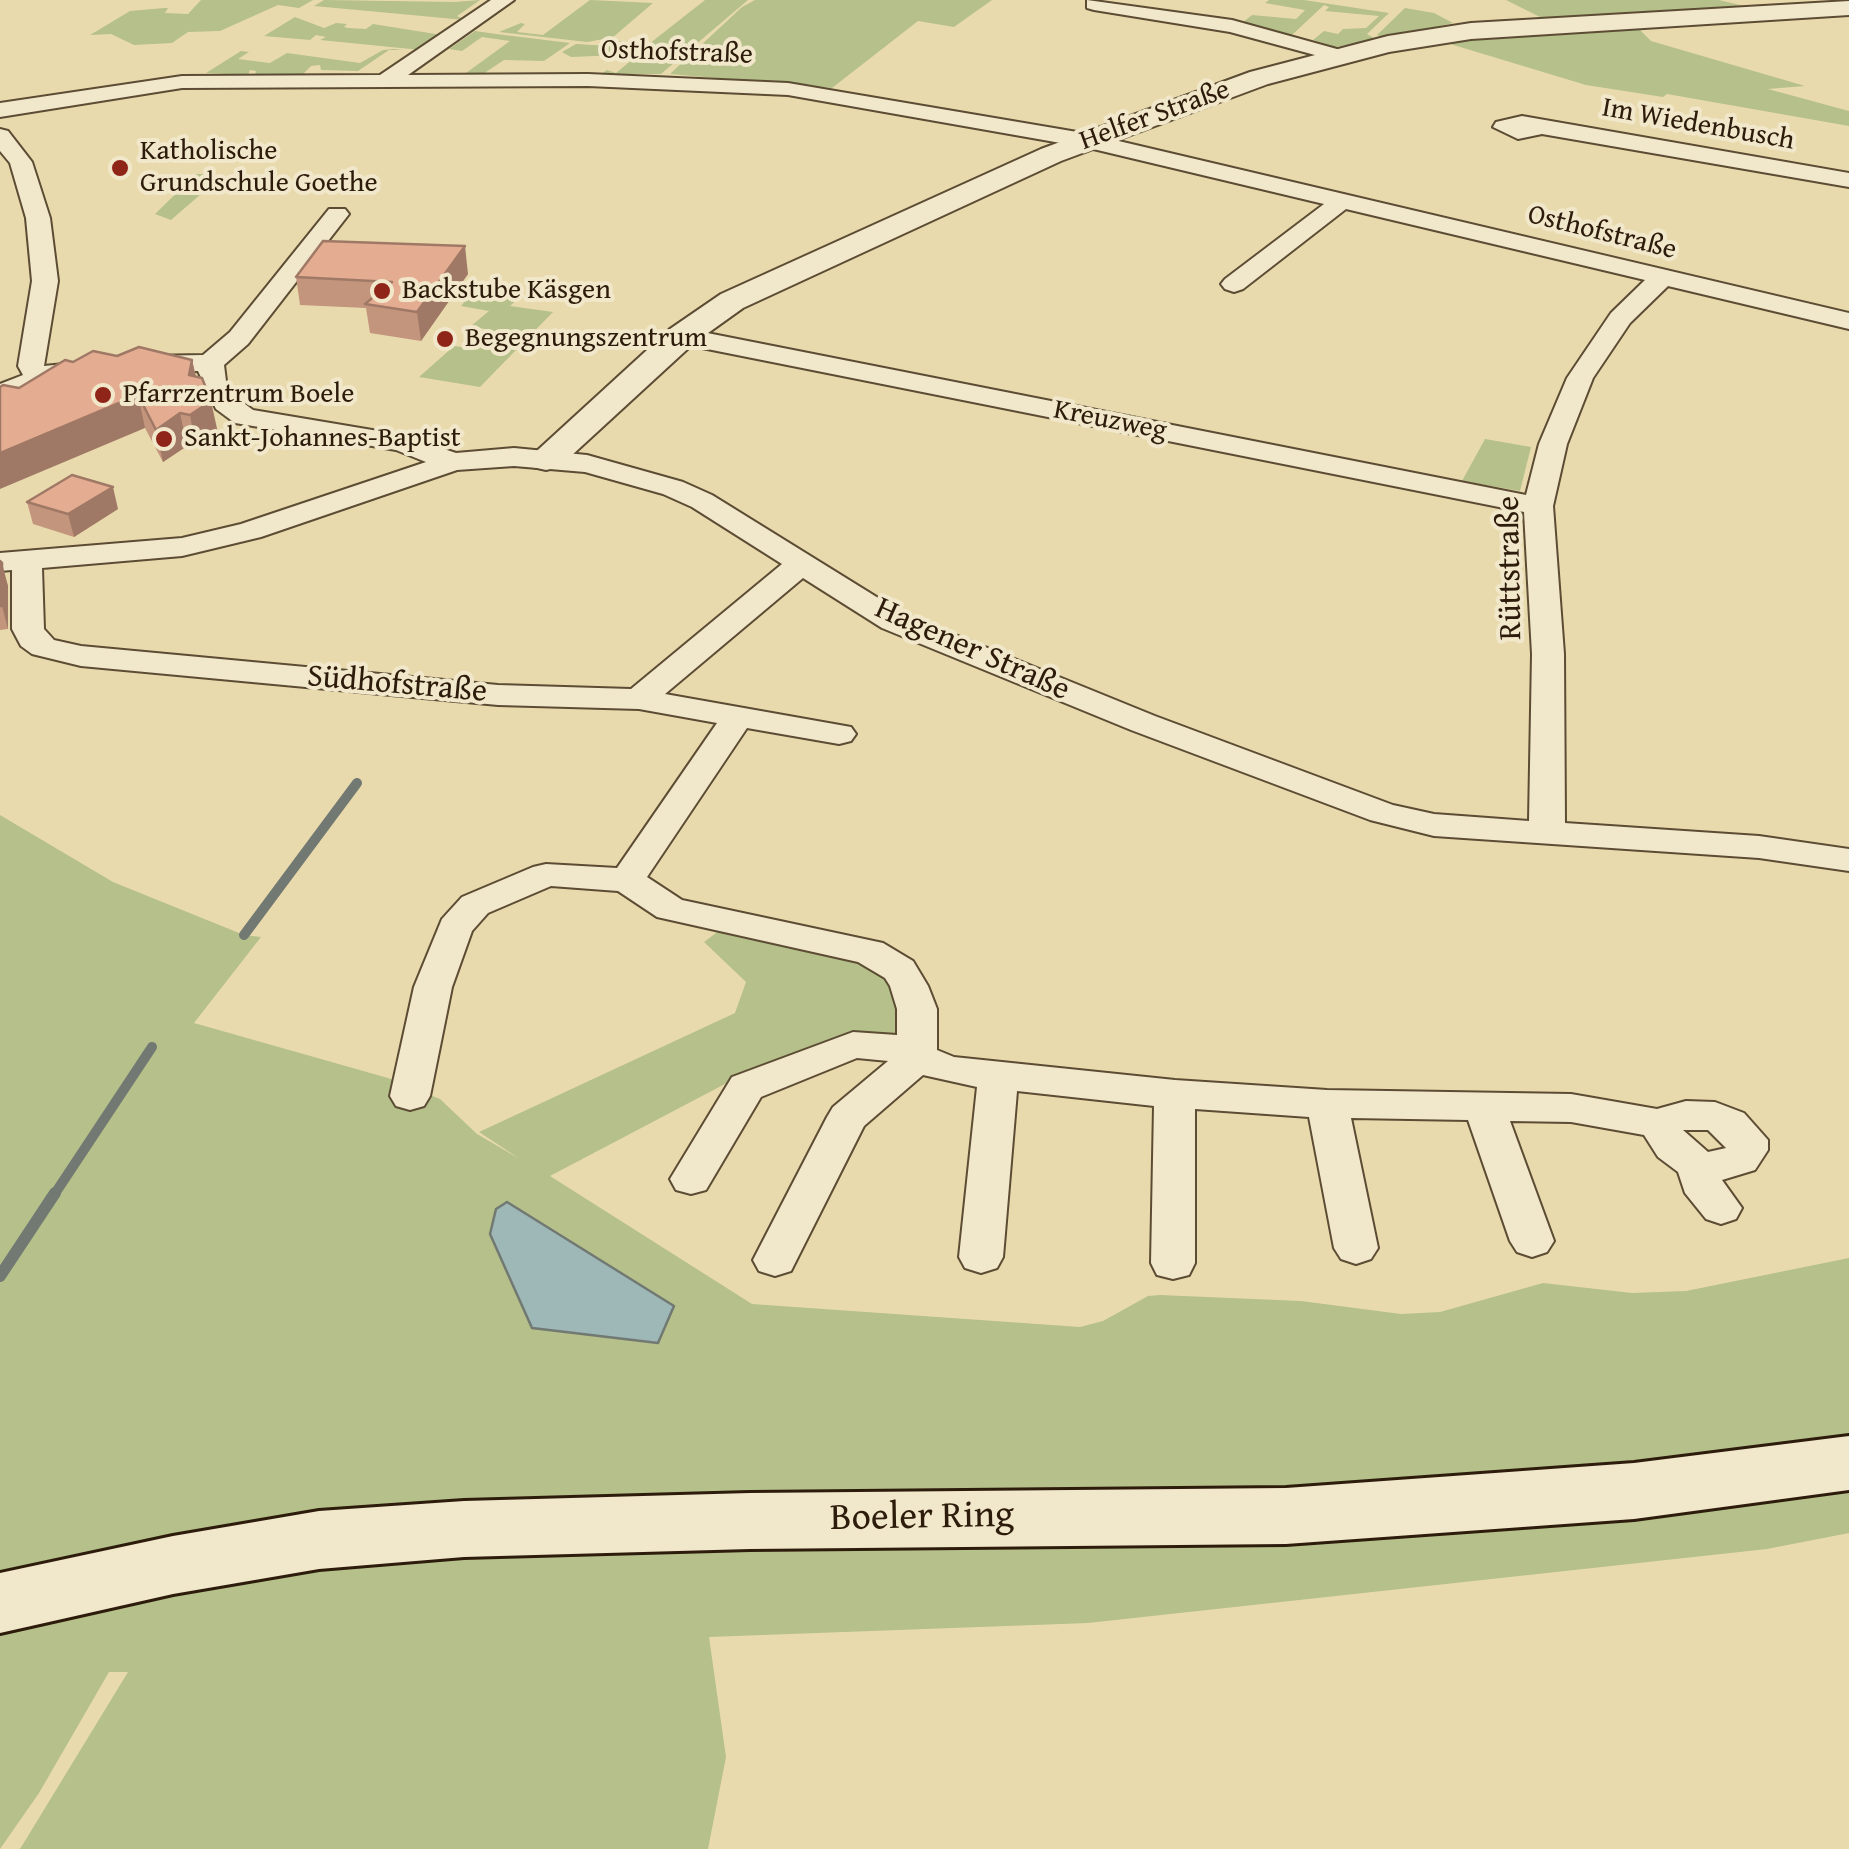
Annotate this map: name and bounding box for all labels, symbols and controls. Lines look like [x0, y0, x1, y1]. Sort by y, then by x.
street label: Osthofstraße [600, 34, 754, 72]
street label: Helfer Straße [1075, 73, 1235, 159]
street label: Im Wiedenbusch [1599, 92, 1797, 158]
place label: Katholische Grundschule Goethe [140, 135, 378, 201]
marker: Katholische Grundschule Goethe [109, 157, 131, 179]
street label: Osthofstraße [1524, 198, 1680, 268]
place label: Backstube Käsgen [402, 274, 611, 308]
marker: Backstube Käsgen [371, 280, 393, 302]
place label: Begegnungszentrum [465, 322, 707, 356]
marker: Begegnungszentrum [434, 328, 456, 350]
place label: Pfarrzentrum Boele [123, 378, 354, 412]
marker: Pfarrzentrum Boele [92, 384, 114, 406]
street label: Kreuzweg [1051, 394, 1169, 448]
place label: Sankt-Johannes-Baptist [184, 422, 461, 456]
marker: Sankt-Johannes-Baptist [153, 428, 175, 450]
street label: Rüttstraße [1491, 496, 1531, 640]
street label: Hagener Straße [869, 590, 1075, 710]
street label: Südhofstraße [305, 658, 489, 712]
street label: Boeler Ring [830, 1494, 1014, 1542]

